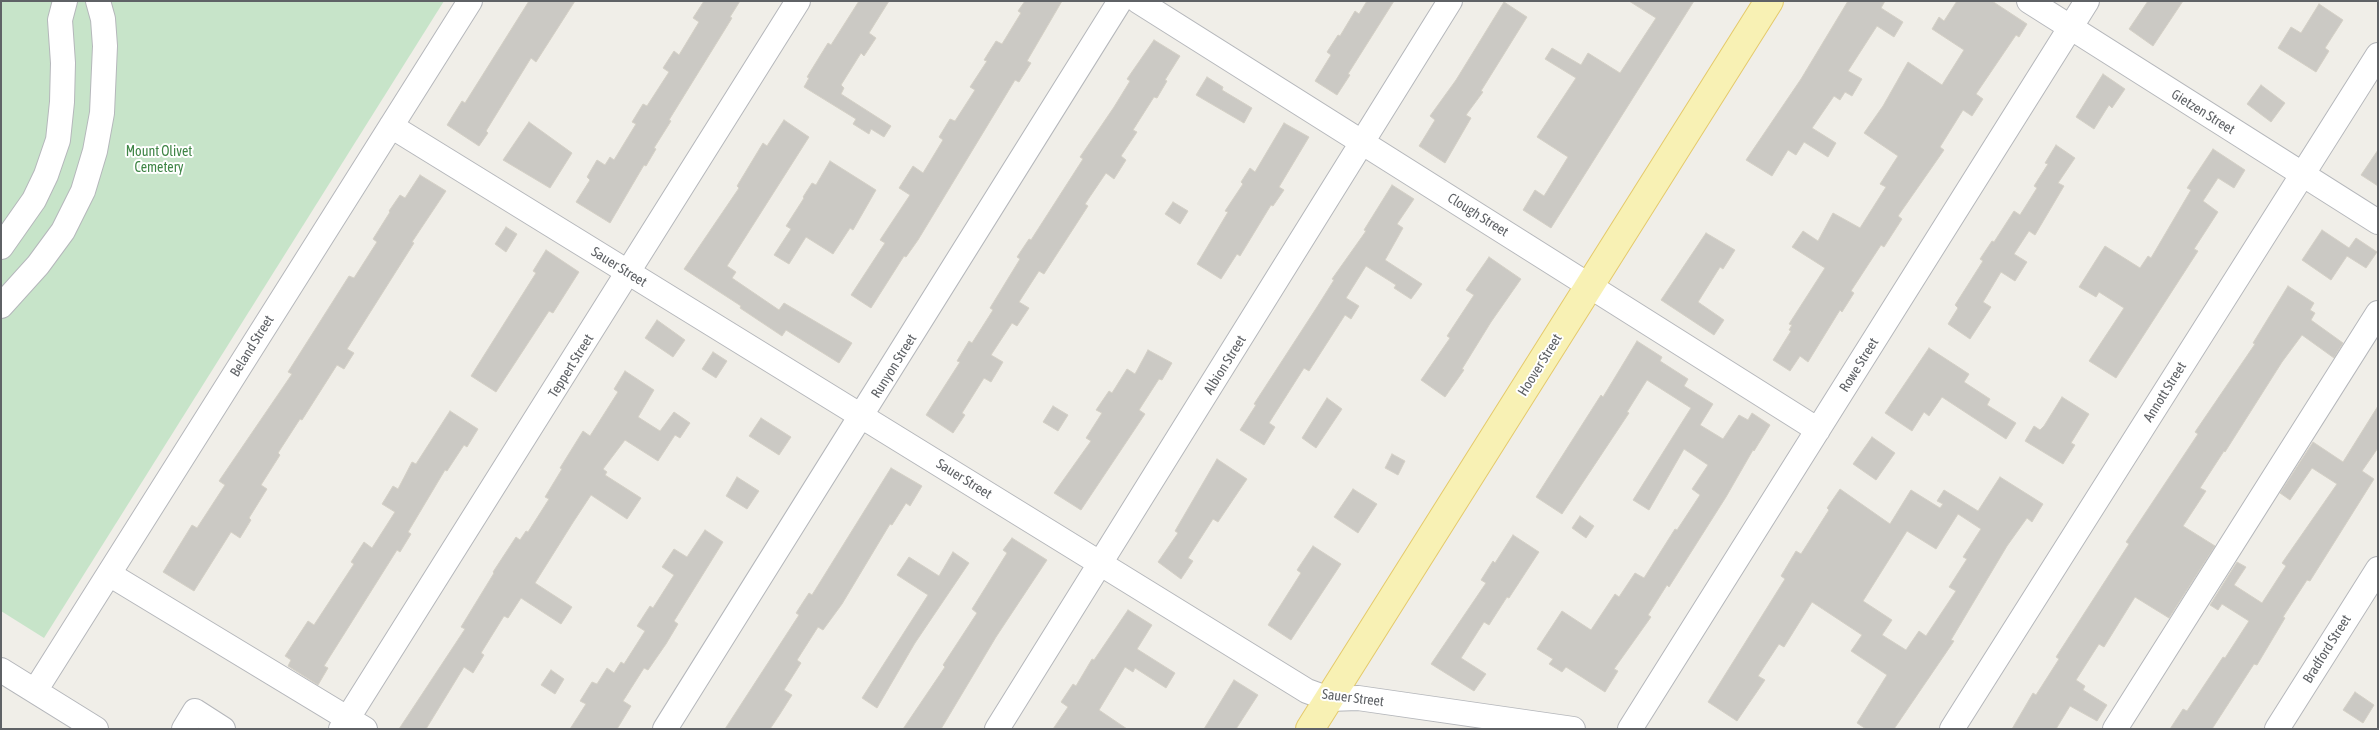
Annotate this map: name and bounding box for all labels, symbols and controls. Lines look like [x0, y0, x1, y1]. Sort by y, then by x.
street label: Gietzen Street [2168, 86, 2238, 138]
park label: Mount Olivet Cemetery [126, 144, 192, 176]
street label: Clough Street [1444, 190, 1512, 240]
street label: Sauer Street [588, 243, 650, 291]
street label: Beland Street [227, 312, 277, 380]
street label: Teppert Street [545, 331, 597, 401]
street label: Runyon Street [868, 331, 920, 401]
street label: Hoover Street [1514, 331, 1566, 399]
street label: Albion Street [1200, 332, 1250, 398]
street label: Rowe Street [1836, 335, 1882, 395]
street label: Annott Street [2140, 359, 2190, 425]
street label: Sauer Street [933, 455, 995, 503]
street label: Bradford Street [2299, 612, 2355, 686]
street label: Sauer Street [1321, 686, 1385, 710]

